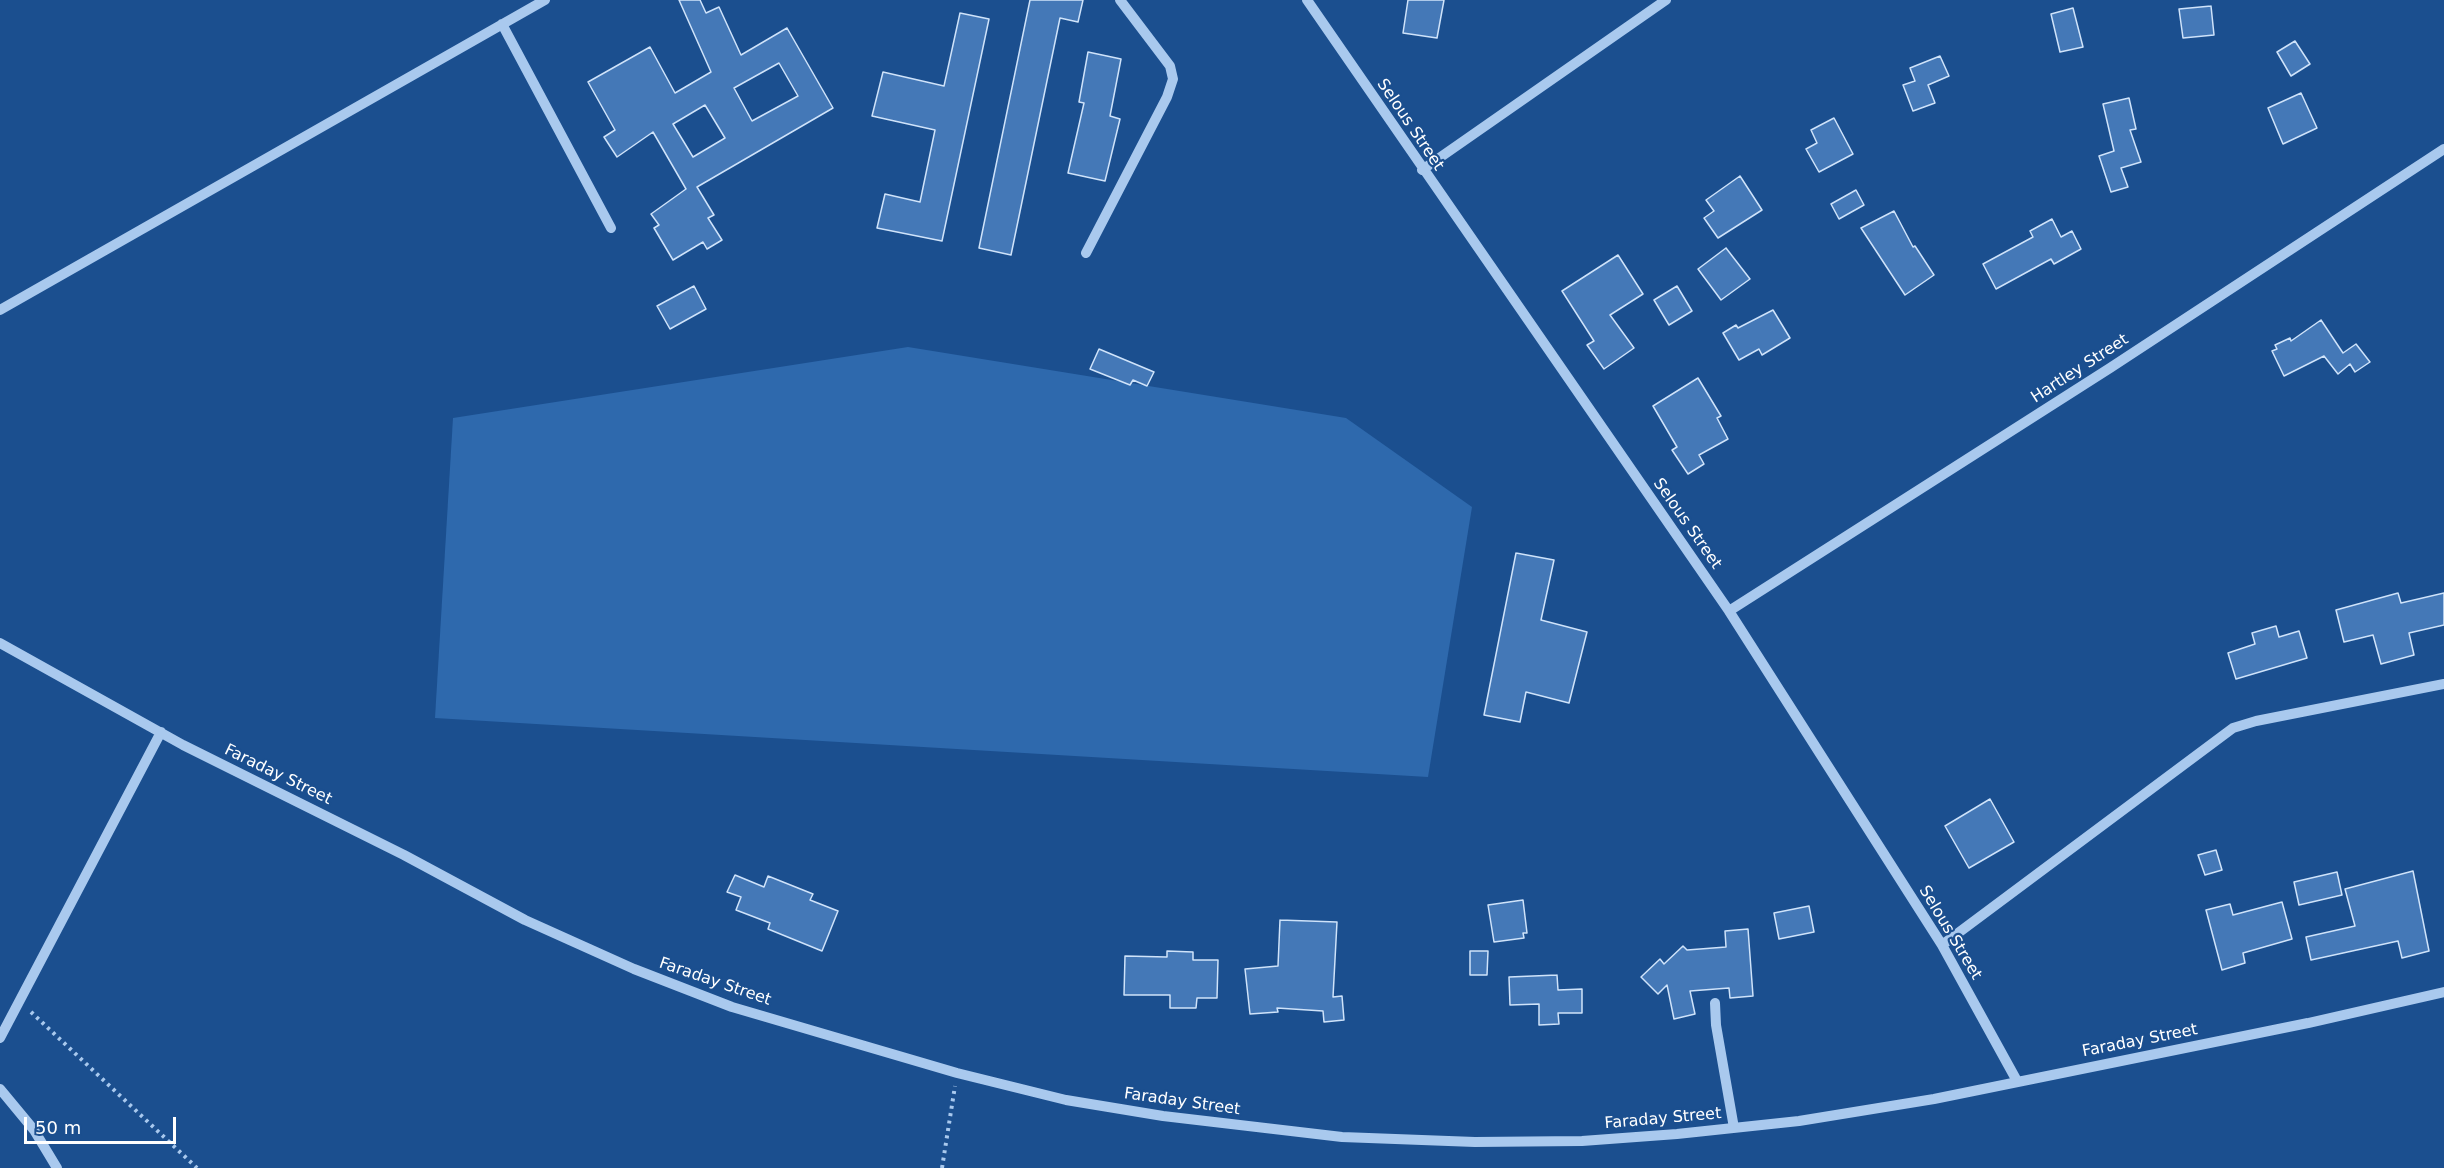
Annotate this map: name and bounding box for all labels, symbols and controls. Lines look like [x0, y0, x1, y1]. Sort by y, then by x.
street label: Selous Street [1372, 76, 1448, 174]
street label: Hartley Street [2028, 330, 2132, 408]
street label: Selous Street [1649, 475, 1725, 573]
street label: Faraday Street [221, 741, 335, 809]
street label: Selous Street [1914, 882, 1986, 984]
street label: Faraday Street [657, 954, 773, 1010]
street label: Faraday Street [2081, 1020, 2199, 1062]
street label: Faraday Street [1123, 1084, 1241, 1120]
street label: Faraday Street [1604, 1104, 1722, 1134]
scale bar [27, 1105, 178, 1143]
text: 50 m [35, 1117, 81, 1138]

